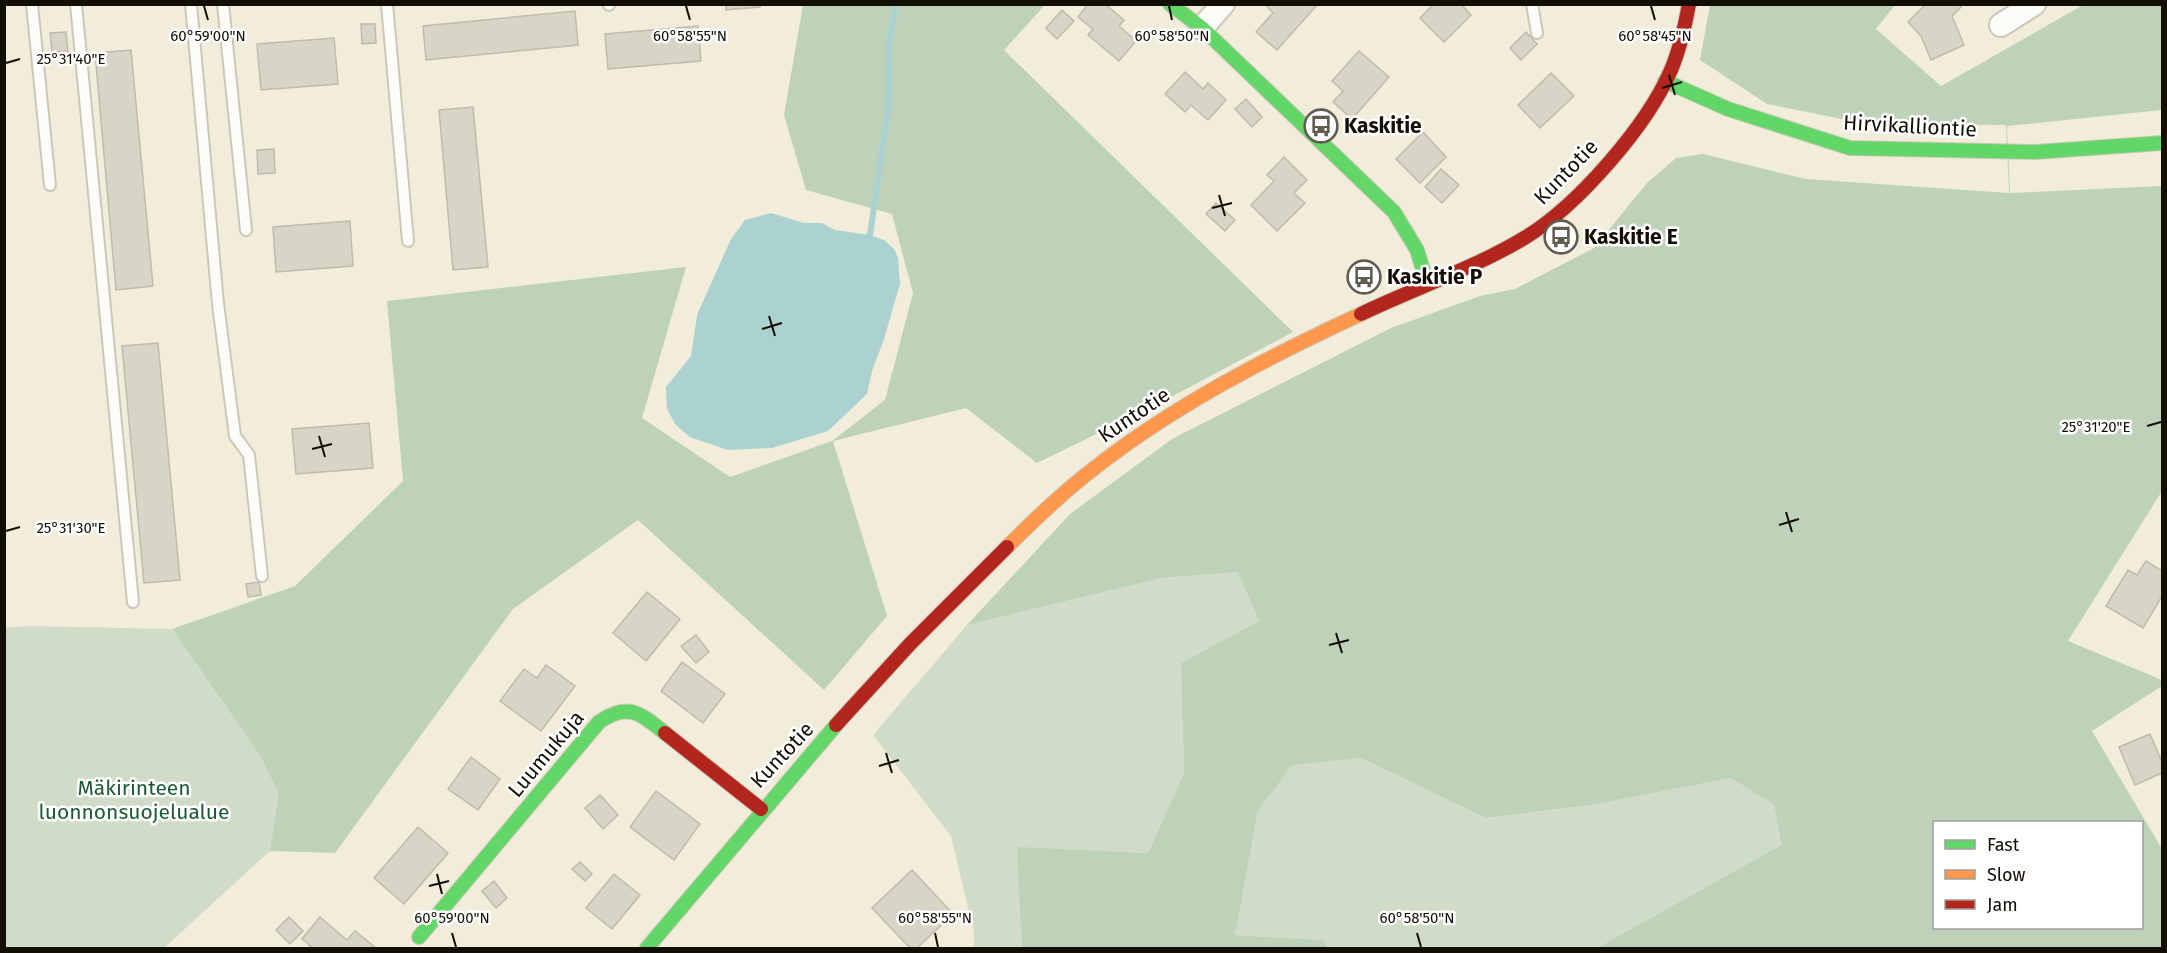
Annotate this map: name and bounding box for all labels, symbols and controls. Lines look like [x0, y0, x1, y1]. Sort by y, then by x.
text: 60°59'00"N [170, 27, 246, 45]
text: 60°58'55"N [653, 27, 727, 45]
text: 60°58'50"N [1134, 27, 1210, 45]
text: 60°58'45"N [1618, 27, 1692, 45]
text: 25°31'40"E [36, 50, 106, 68]
bus stop icon: Kaskitie [1303, 108, 1339, 144]
street label: Hirvikalliontie [1842, 110, 1978, 142]
place label: Kaskitie [1344, 113, 1422, 139]
street label: Kuntotie [1528, 134, 1604, 210]
bus stop icon: Kaskitie E [1543, 219, 1579, 255]
place label: Kaskitie E [1584, 224, 1678, 250]
bus stop icon: Kaskitie P [1346, 259, 1382, 295]
place label: Kaskitie P [1387, 264, 1483, 290]
street label: Kuntotie [1093, 382, 1175, 448]
text: 25°31'20"E [2061, 418, 2131, 436]
text: 25°31'30"E [36, 519, 106, 537]
street label: Luumukuja [502, 705, 590, 803]
street label: Kuntotie [745, 716, 819, 794]
park label: Mäkirinteen luonnonsuojelualue [39, 775, 229, 825]
legend [1933, 821, 2143, 929]
text: Fast [1987, 834, 2020, 856]
text: Slow [1987, 864, 2026, 886]
text: Jam [1987, 894, 2018, 916]
text: 60°59'00"N [414, 909, 490, 927]
text: 60°58'55"N [898, 909, 972, 927]
text: 60°58'50"N [1379, 909, 1455, 927]

